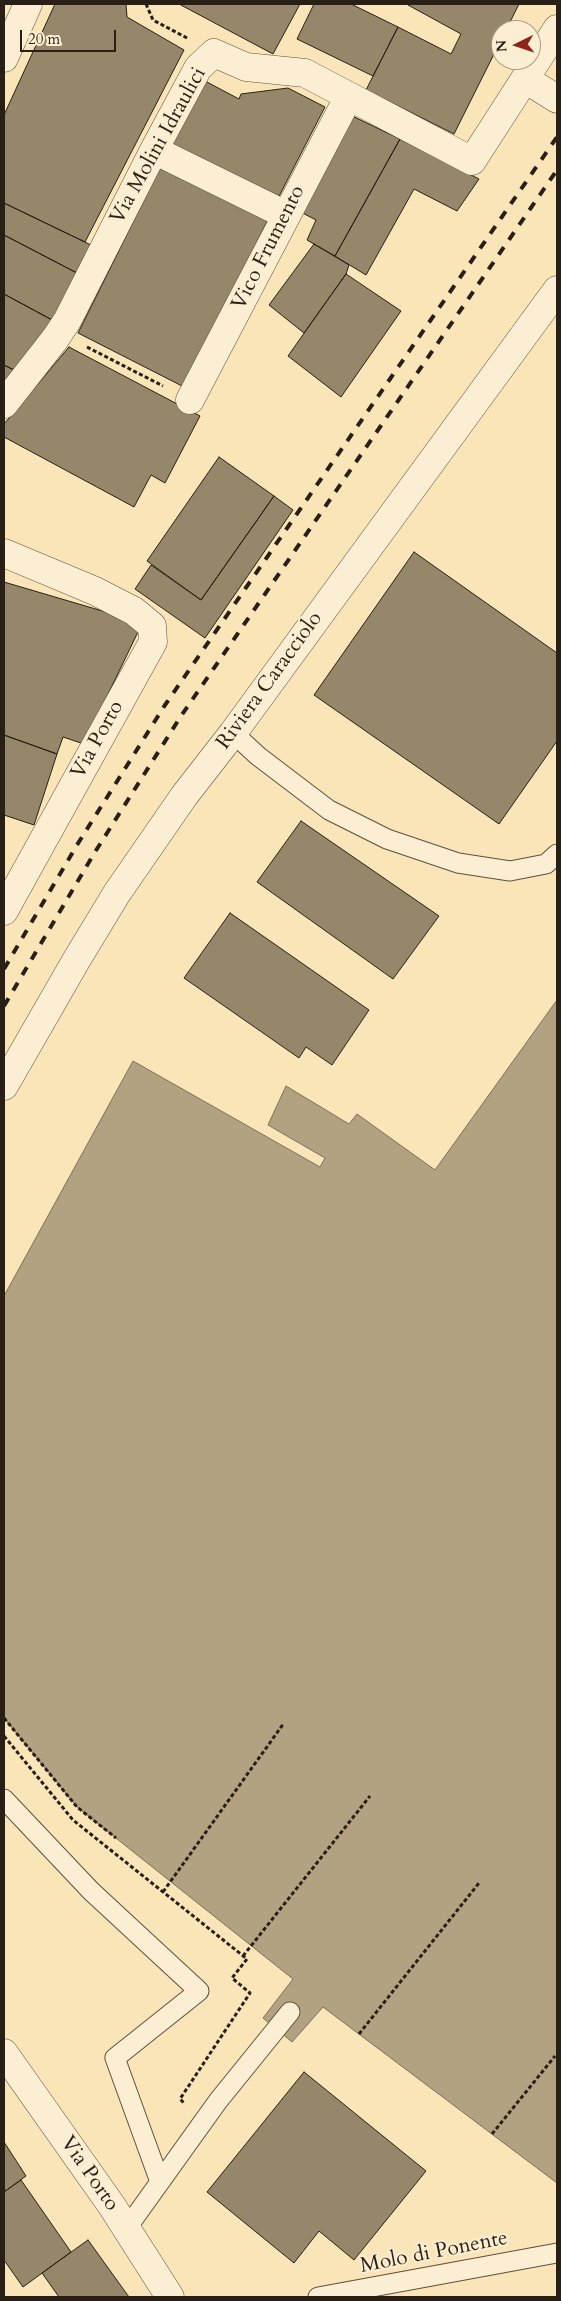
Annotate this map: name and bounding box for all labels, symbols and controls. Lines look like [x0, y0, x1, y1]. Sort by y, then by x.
scale bar [22, 20, 119, 52]
north arrow [491, 20, 541, 70]
text: 20 m [28, 29, 60, 49]
text: N [492, 39, 511, 53]
street label: Via Molini Idraulici [105, 63, 213, 229]
street label: Vico Frumento [227, 182, 311, 314]
street label: Riviera Caracciolo [212, 607, 328, 755]
street label: Via Porto [66, 697, 130, 783]
street label: Via Porto [54, 2132, 124, 2216]
street label: Molo di Ponente [358, 2226, 510, 2280]

